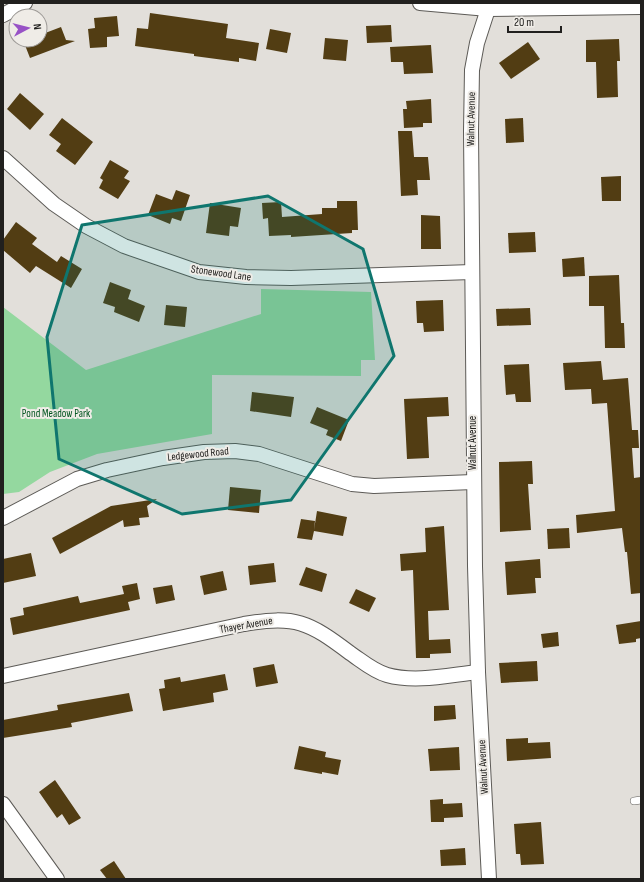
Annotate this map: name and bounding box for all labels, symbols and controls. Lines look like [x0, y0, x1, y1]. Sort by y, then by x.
north arrow [8, 8, 48, 48]
scale bar [508, 8, 561, 34]
text: 20 m [514, 15, 534, 30]
text: N [31, 23, 44, 31]
street label: Walnut Avenue [464, 92, 478, 146]
street label: Stonewood Lane [190, 262, 252, 284]
park label: Pond Meadow Park [22, 407, 91, 420]
street label: Walnut Avenue [466, 416, 479, 470]
street label: Ledgewood Road [167, 444, 230, 464]
street label: Thayer Avenue [218, 614, 274, 636]
street label: Walnut Avenue [475, 739, 491, 795]

